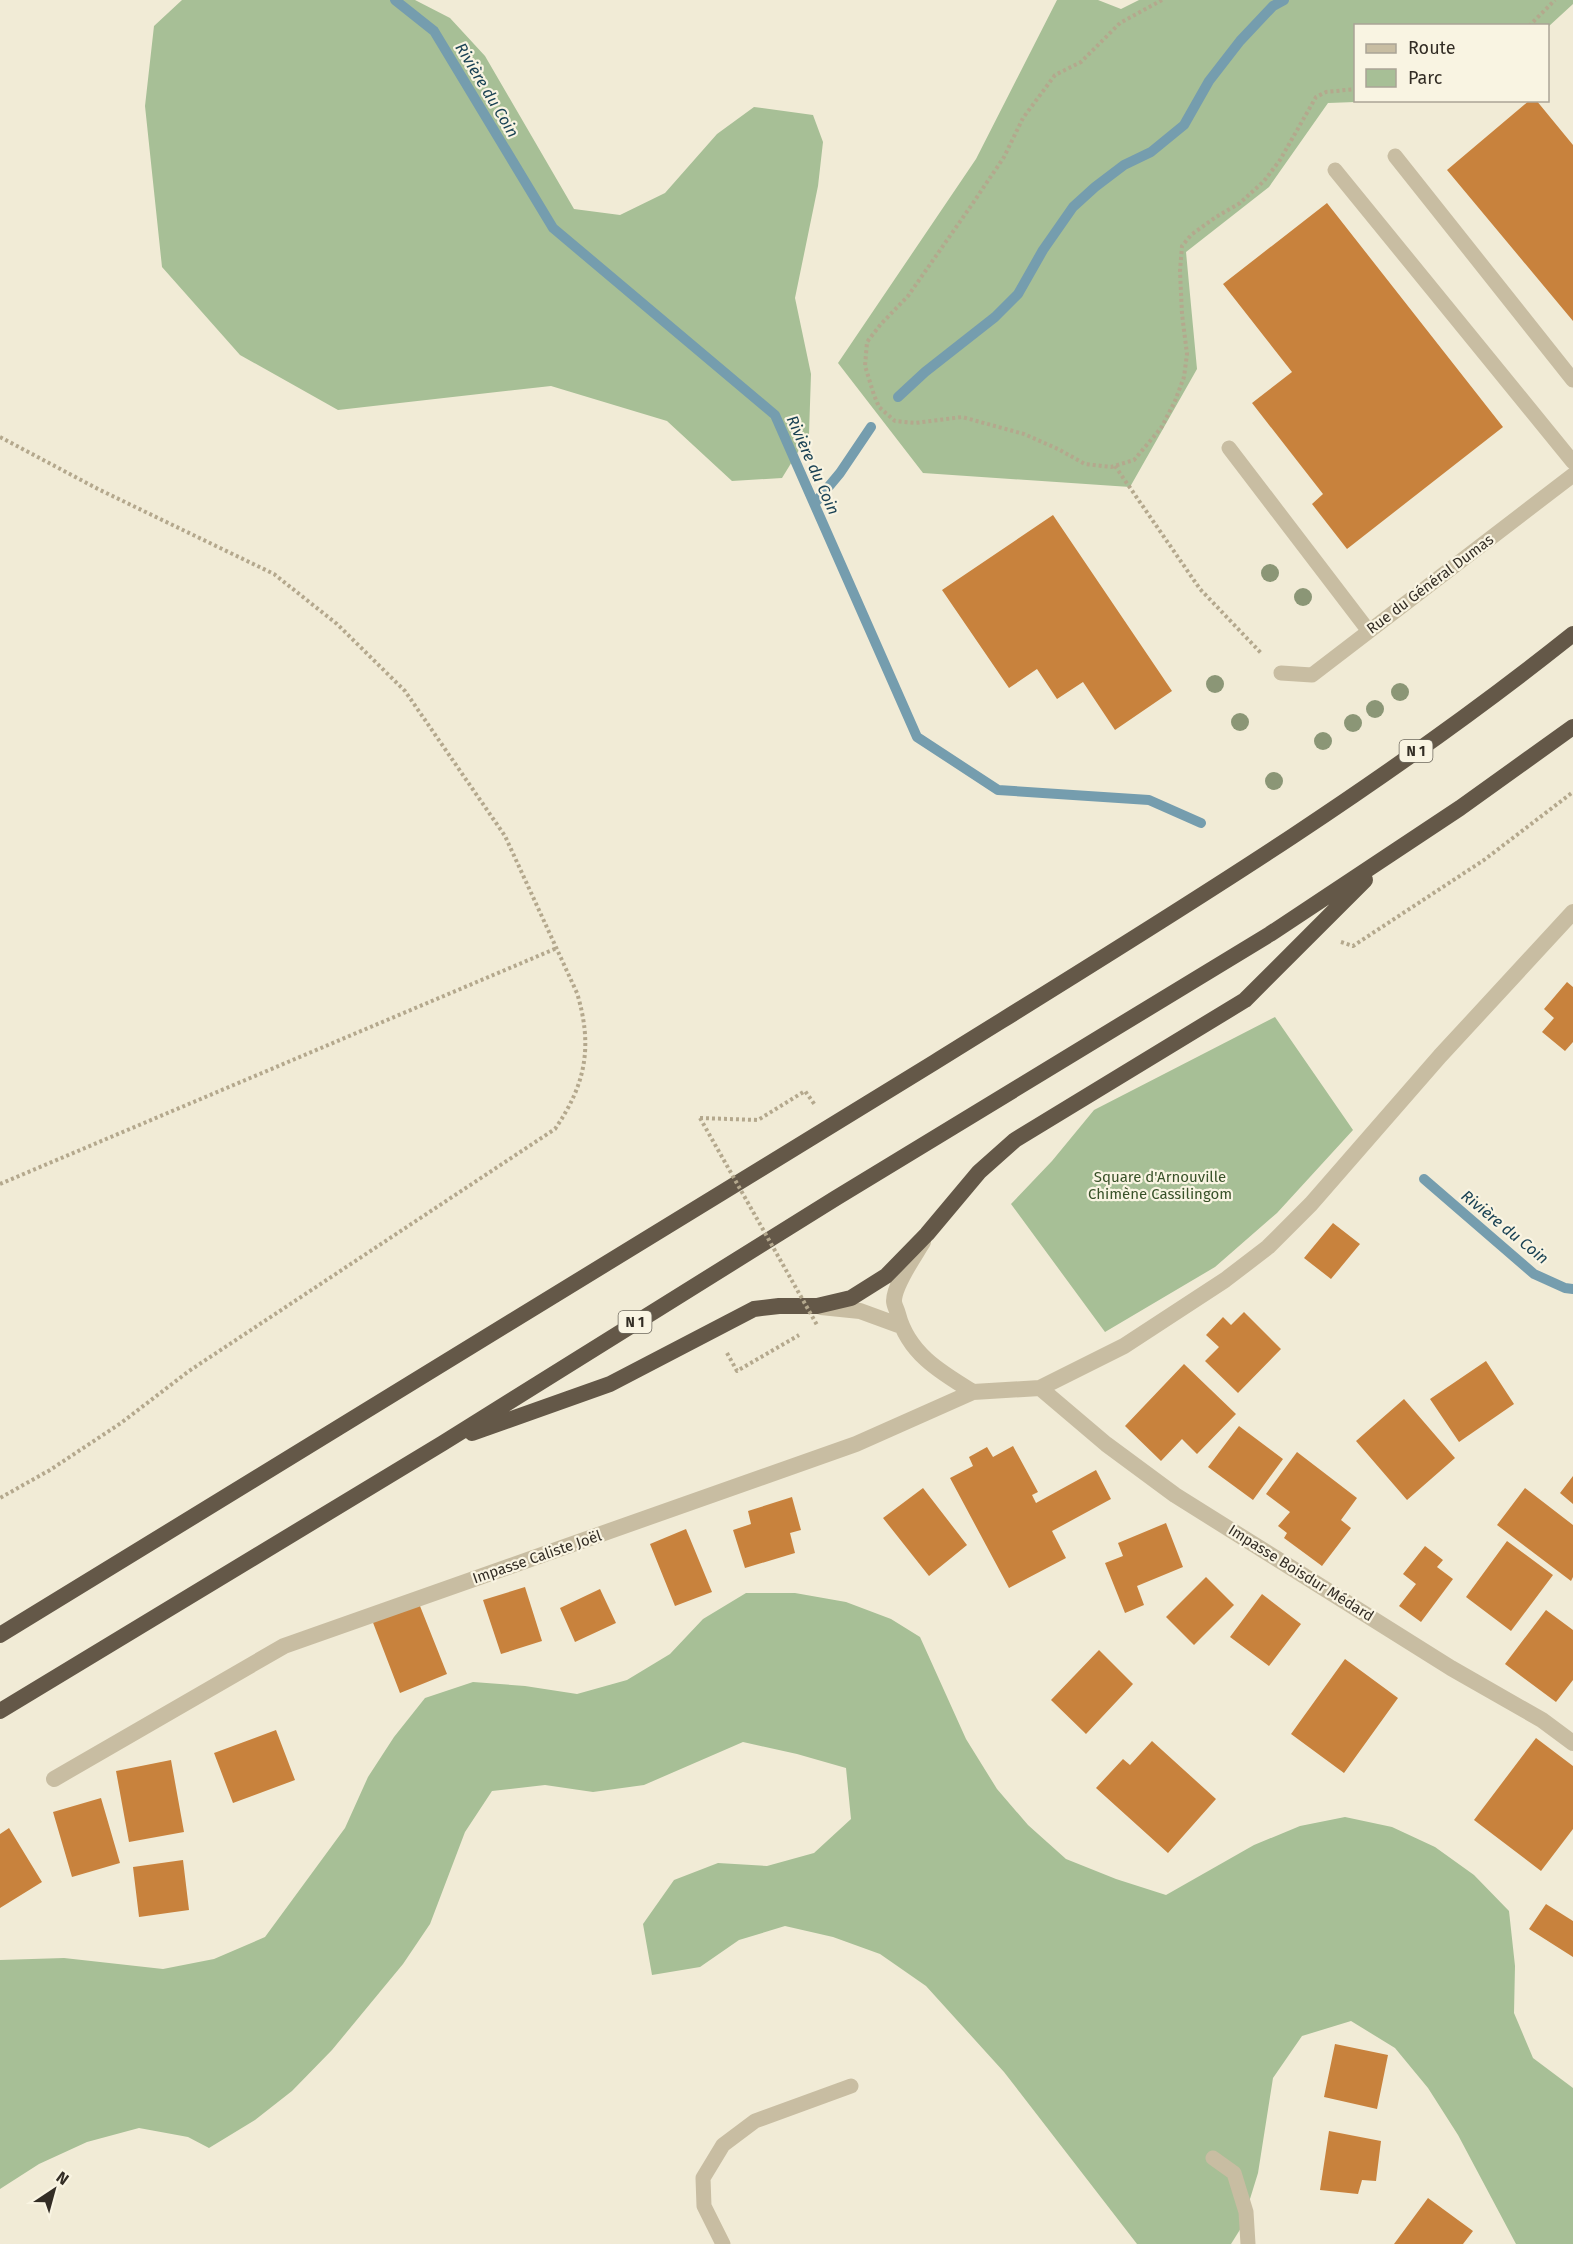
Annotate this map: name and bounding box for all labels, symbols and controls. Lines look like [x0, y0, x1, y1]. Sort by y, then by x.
legend [1354, 24, 1549, 102]
text: Route [1408, 37, 1456, 59]
water label: Rivière du Coin [451, 39, 523, 141]
text: Parc [1408, 67, 1443, 89]
water label: Rivière du Coin [783, 412, 843, 518]
street label: Rue du Général Dumas [1363, 530, 1497, 638]
road number: N 1 [1400, 740, 1432, 762]
park label: Square d'Arnouville Chimène Cassilingom [1088, 1168, 1232, 1203]
water label: Rivière du Coin [1457, 1186, 1553, 1268]
road number: N 1 [618, 1311, 652, 1333]
street label: Impasse Boisdur Médard [1225, 1521, 1377, 1625]
street label: Impasse Caliste Joël [470, 1526, 604, 1588]
north arrow [24, 2160, 84, 2220]
text: N [53, 2167, 72, 2189]

